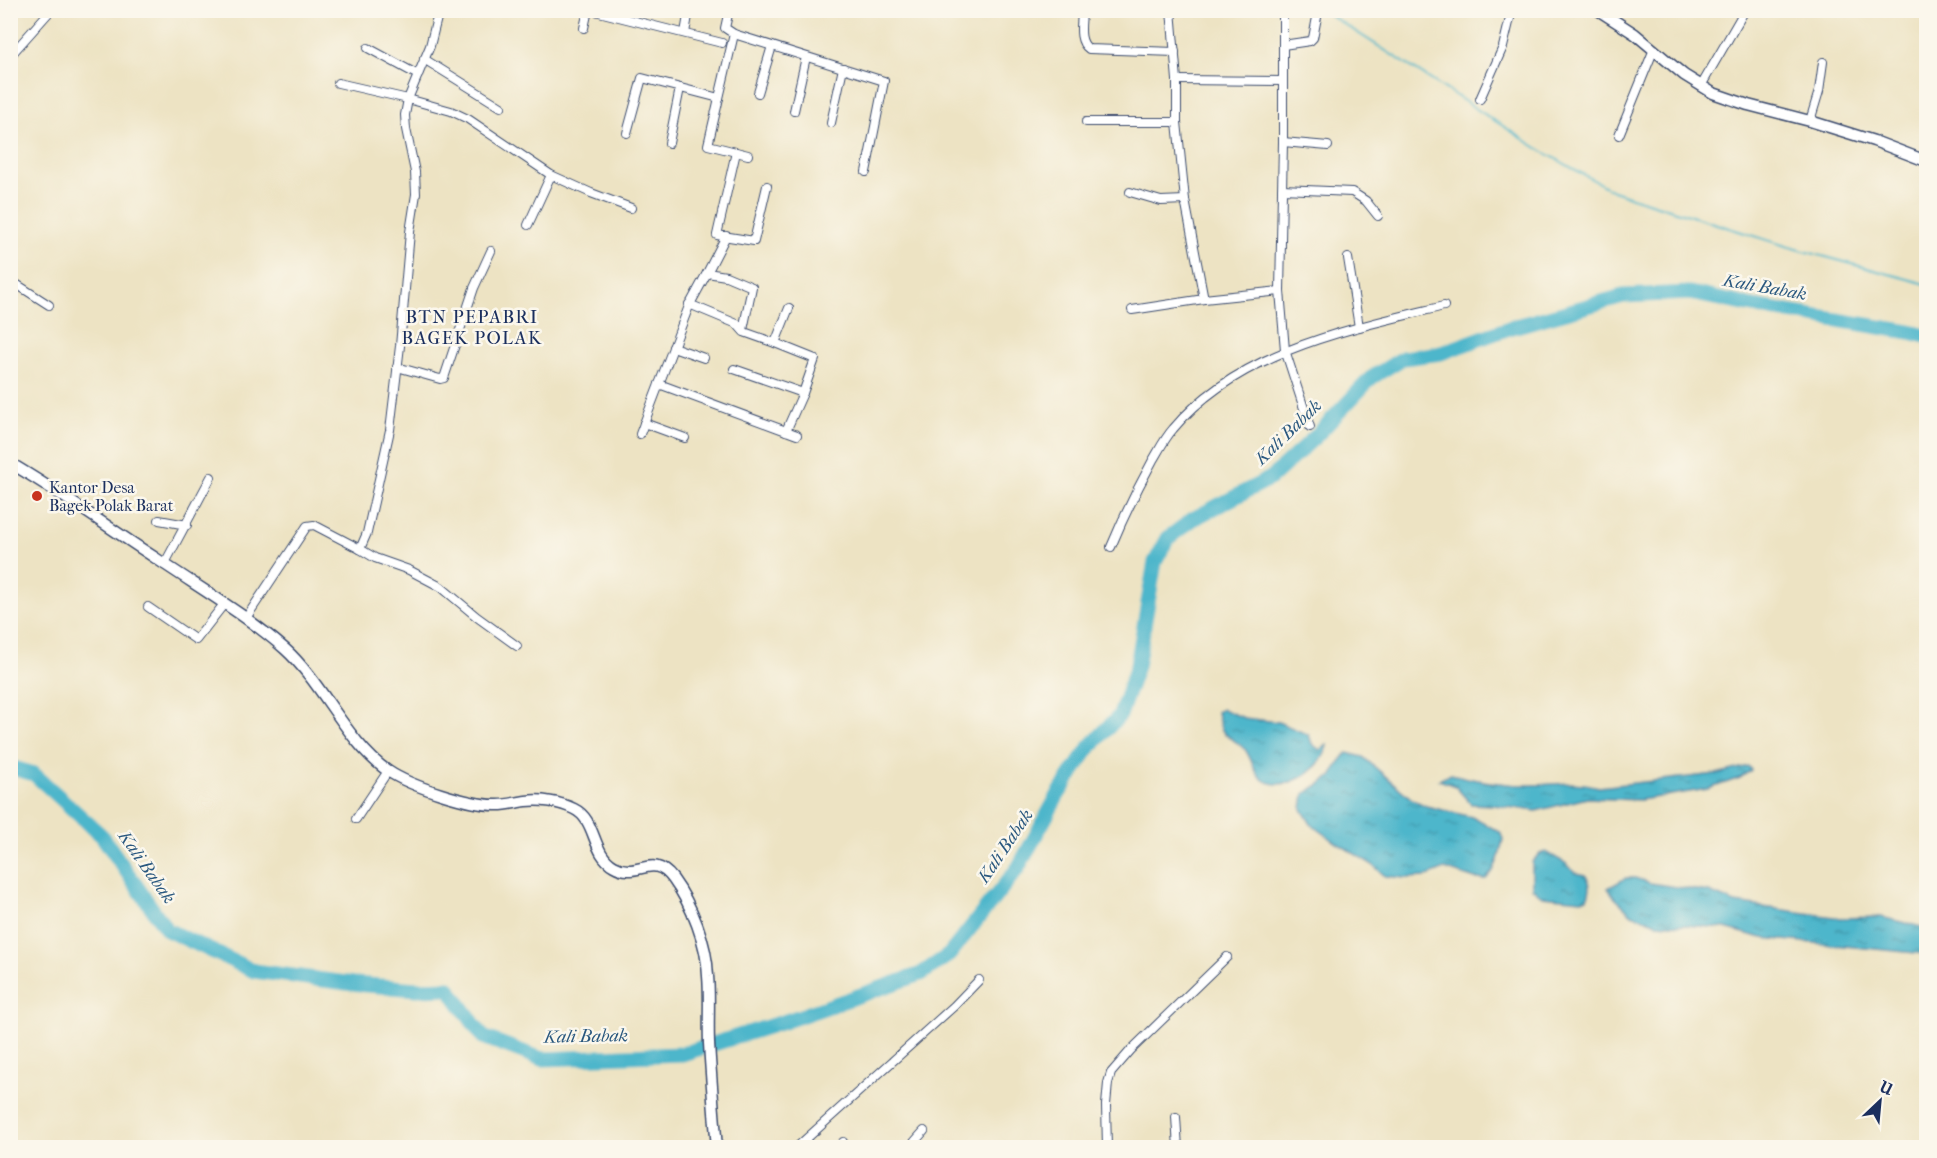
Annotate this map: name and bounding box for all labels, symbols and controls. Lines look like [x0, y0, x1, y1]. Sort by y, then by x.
water label: Kali Babak [1720, 269, 1808, 305]
district label: BTN PEPABRI BAGEK POLAK [402, 307, 542, 349]
water label: Kali Babak [1249, 395, 1326, 471]
place label: Kantor Desa Bagek Polak Barat [49, 478, 174, 515]
marker: Kantor Desa Bagek Polak Barat [30, 489, 44, 503]
water label: Kali Babak [972, 805, 1038, 889]
water label: Kali Babak [113, 825, 179, 908]
water label: Kali Babak [542, 1025, 628, 1048]
north arrow [1850, 1071, 1910, 1131]
text: U [1876, 1076, 1897, 1099]

